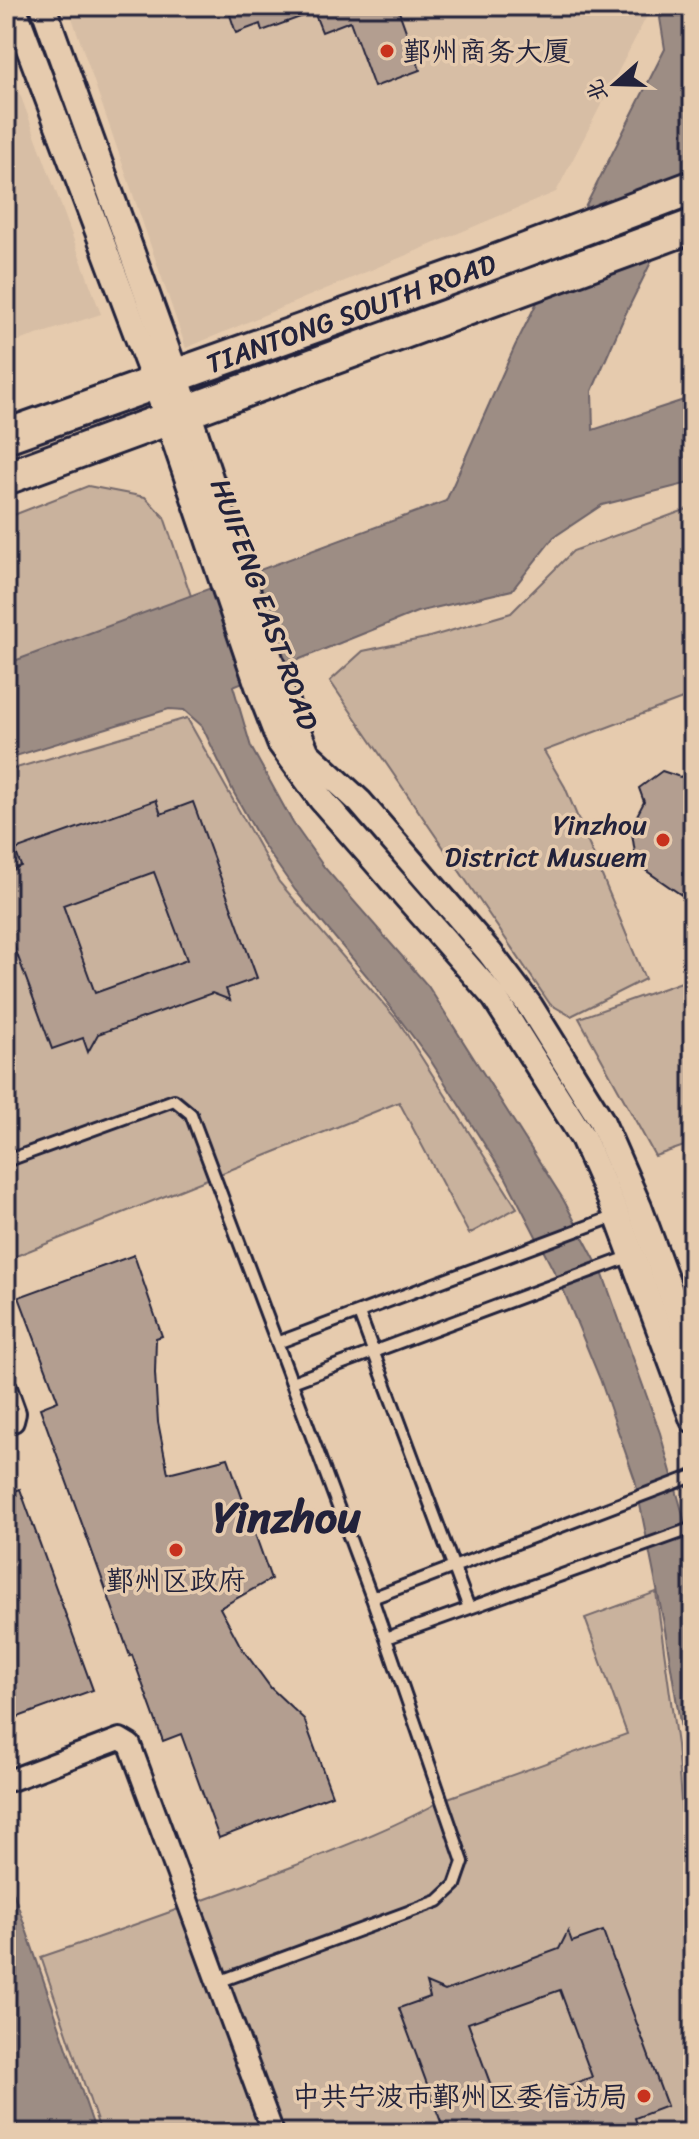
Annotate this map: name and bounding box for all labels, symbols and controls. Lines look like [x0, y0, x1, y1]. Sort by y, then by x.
place label: 鄞州商务大厦 [403, 27, 571, 76]
marker: 鄞州商务大厦 [378, 42, 396, 60]
north arrow [575, 44, 655, 124]
text: 北 [575, 74, 619, 108]
street label: TIANTONG SOUTH ROAD [199, 239, 503, 388]
street label: HUIFENG EAST ROAD [196, 471, 333, 737]
place label: Yinzhou District Musuem [444, 800, 647, 881]
marker: Yinzhou District Musuem [654, 831, 672, 849]
district label: Yinzhou [213, 1478, 361, 1556]
marker: 鄞州区政府 [167, 1541, 185, 1559]
place label: 鄞州区政府 [106, 1556, 246, 1605]
place label: 中共宁波市鄞州区委信访局 [292, 2072, 628, 2121]
marker: 中共宁波市鄞州区委信访局 [635, 2087, 653, 2105]

